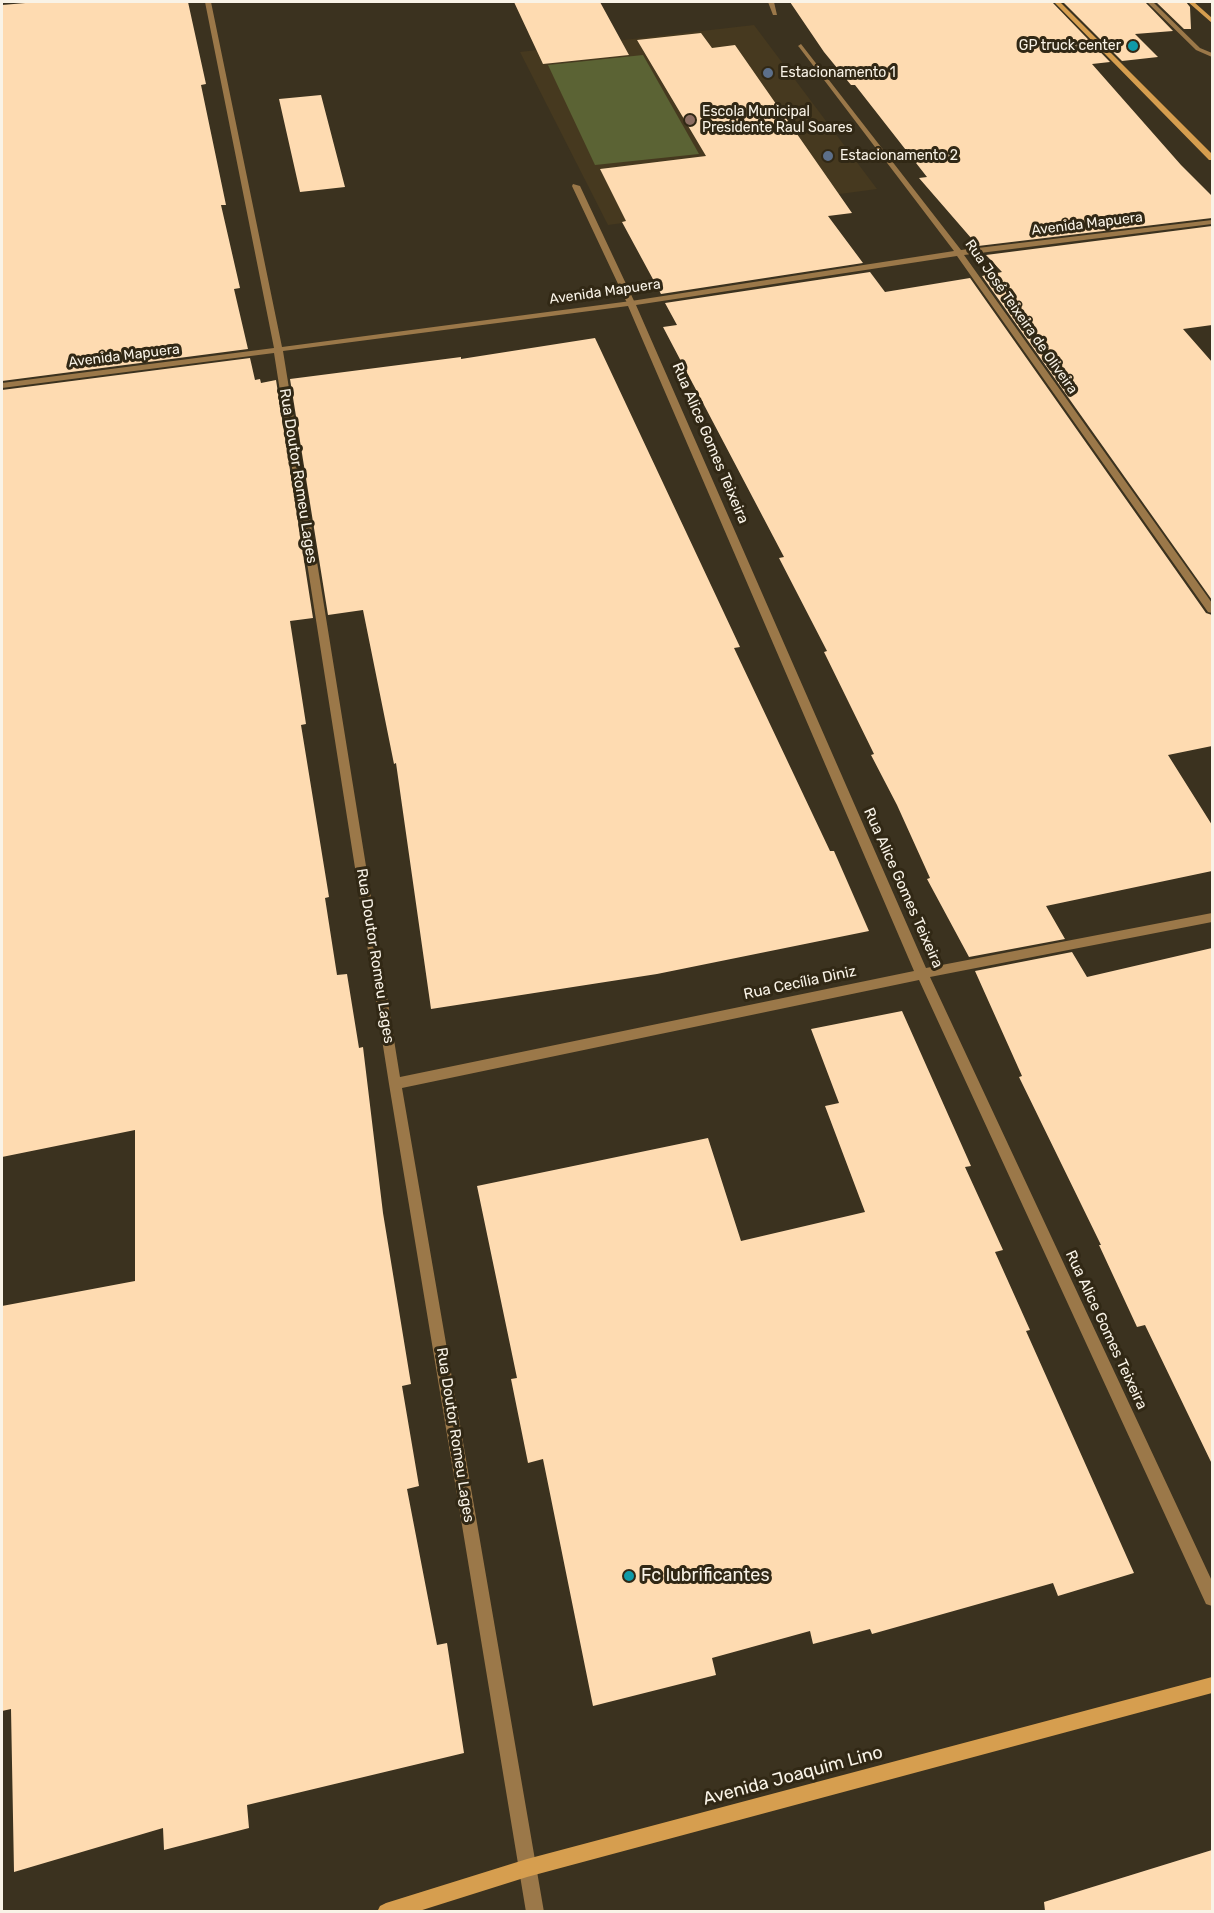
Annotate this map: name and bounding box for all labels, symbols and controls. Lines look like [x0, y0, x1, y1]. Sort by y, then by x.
place label: GP truck center [1019, 38, 1121, 54]
marker: GP truck center [1126, 39, 1140, 53]
place label: Estacionamento 1 [780, 65, 896, 81]
marker: Estacionamento 1 [761, 66, 775, 80]
place label: Escola Municipal Presidente Raul Soares [702, 104, 853, 136]
marker: Escola Municipal Presidente Raul Soares [683, 113, 697, 127]
place label: Estacionamento 2 [840, 148, 958, 164]
marker: Estacionamento 2 [821, 149, 835, 163]
street label: Avenida Mapuera [1030, 209, 1144, 239]
street label: Rua José Teixeira de Oliveira [961, 237, 1081, 397]
street label: Avenida Mapuera [548, 276, 662, 308]
street label: Avenida Mapuera [67, 341, 181, 371]
street label: Rua Alice Gomes Teixeira [668, 360, 752, 526]
street label: Rua Doutor Romeu Lages [275, 387, 321, 565]
street label: Rua Alice Gomes Teixeira [860, 805, 946, 971]
street label: Rua Doutor Romeu Lages [352, 867, 398, 1045]
street label: Rua Cecília Diniz [742, 962, 858, 1004]
street label: Rua Alice Gomes Teixeira [1061, 1248, 1151, 1412]
street label: Rua Doutor Romeu Lages [432, 1346, 478, 1524]
place label: Fc lubrificantes [641, 1565, 770, 1587]
marker: Fc lubrificantes [622, 1569, 636, 1583]
street label: Avenida Joaquim Lino [701, 1742, 885, 1810]

